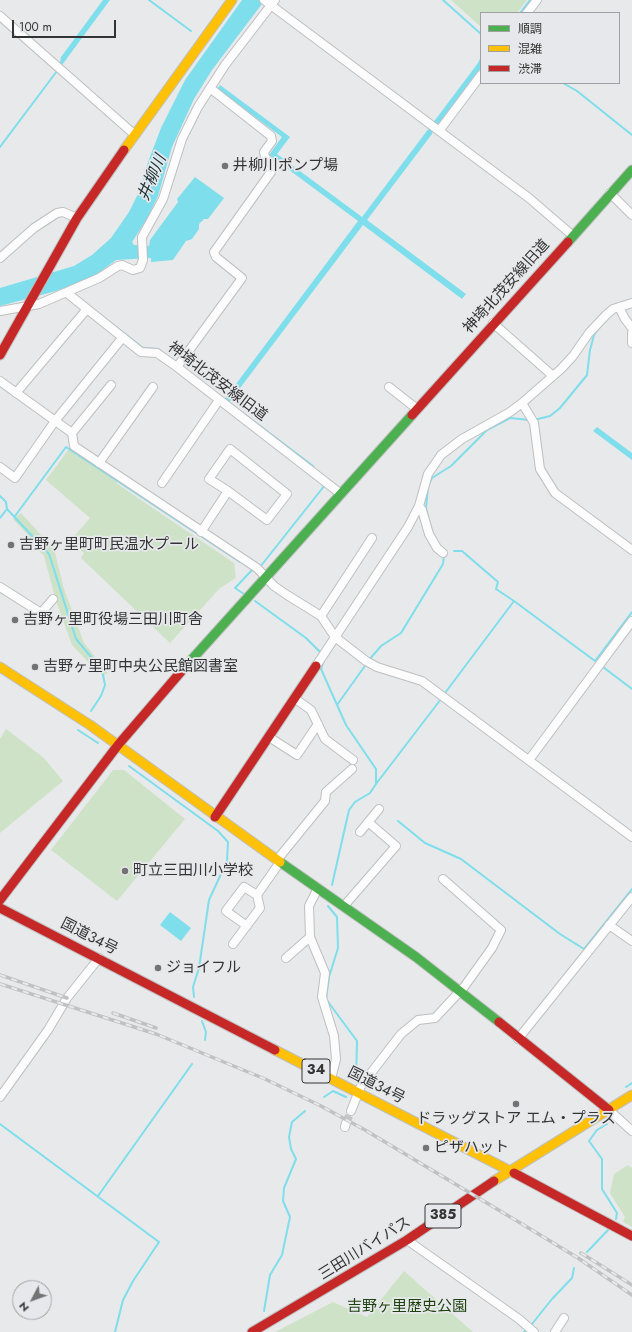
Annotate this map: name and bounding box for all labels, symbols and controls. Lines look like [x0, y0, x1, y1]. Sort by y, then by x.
scale bar [14, 12, 118, 38]
legend [480, 12, 620, 84]
text: 100 m [19, 18, 52, 36]
text: 順調 [518, 20, 542, 38]
text: 混雑 [518, 40, 542, 58]
text: 渋滞 [518, 60, 542, 78]
water label: 井柳川 [135, 152, 171, 204]
place label: 井柳川ポンプ場 [233, 157, 338, 175]
marker: 井柳川ポンプ場 [220, 161, 230, 171]
street label: 神埼北茂安線旧道 [460, 236, 554, 338]
street label: 神埼北茂安線旧道 [164, 339, 270, 425]
place label: 吉野ヶ里町町民温水プール [19, 536, 199, 554]
marker: 吉野ヶ里町町民温水プール [6, 540, 16, 550]
place label: 吉野ヶ里町役場三田川町舎 [23, 611, 203, 629]
marker: 吉野ヶ里町役場三田川町舎 [10, 615, 20, 625]
place label: 吉野ヶ里町中央公民館図書室 [43, 658, 238, 676]
marker: 吉野ヶ里町中央公民館図書室 [30, 662, 40, 672]
place label: 町立三田川小学校 [133, 862, 253, 880]
marker: 町立三田川小学校 [120, 866, 130, 876]
street label: 国道34号 [57, 915, 121, 959]
place label: ジョイフル [166, 959, 241, 977]
marker: ジョイフル [153, 963, 163, 973]
road number: 34 [302, 1059, 330, 1083]
street label: 国道34号 [344, 1064, 408, 1108]
marker: ドラッグストア エム・プラス [511, 1099, 521, 1109]
place label: ドラッグストア エム・プラス [416, 1110, 616, 1128]
place label: ピザハット [434, 1139, 509, 1157]
marker: ピザハット [421, 1143, 431, 1153]
road number: 385 [425, 1204, 461, 1228]
street label: 三田川バイパス [316, 1214, 414, 1284]
north arrow [12, 1280, 52, 1320]
park label: 吉野ヶ里歴史公園 [347, 1298, 467, 1316]
text: N [15, 1299, 33, 1316]

